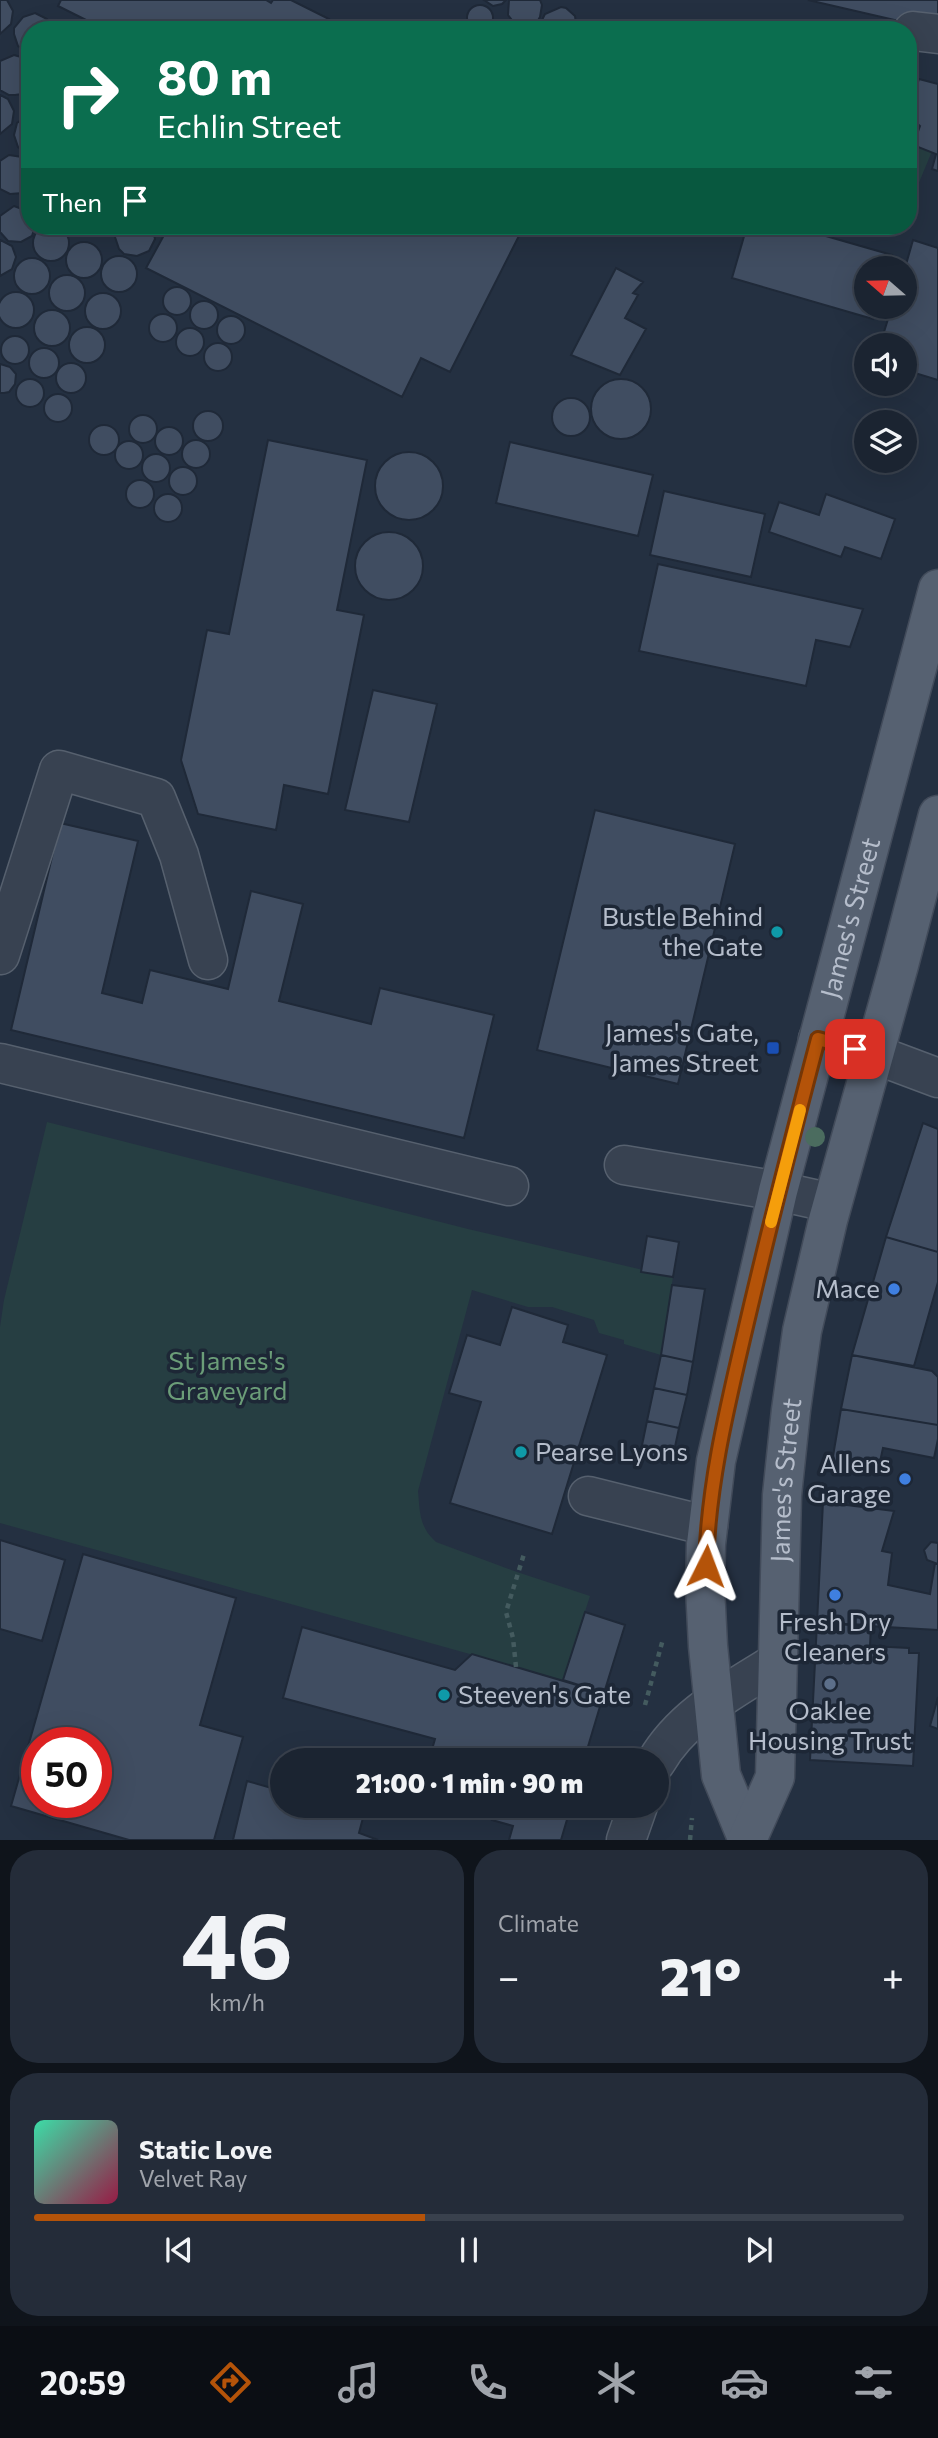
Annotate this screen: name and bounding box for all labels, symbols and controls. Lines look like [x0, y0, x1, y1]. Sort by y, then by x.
text: 80 m [157, 45, 272, 105]
icon: right [42, 49, 133, 140]
text: Echlin Street [157, 105, 341, 145]
icon: arrive [116, 182, 154, 220]
text: Then [42, 186, 102, 217]
north arrow [854, 256, 917, 318]
map controls [854, 256, 917, 473]
button: sound [854, 333, 917, 396]
button: layers [854, 410, 917, 473]
street label: James's Street [813, 834, 885, 1001]
place label: Bustle Behind the Gate [602, 900, 763, 961]
marker: Bustle Behind the Gate [769, 924, 785, 940]
place label: James's Gate, James Street [605, 1016, 759, 1077]
pin [825, 1019, 885, 1079]
icon: arrive [836, 1030, 874, 1068]
marker: James's Gate, James Street [765, 1040, 781, 1056]
place label: Mace [815, 1272, 880, 1303]
marker: Mace [886, 1281, 902, 1297]
park label: St James's Graveyard [167, 1344, 287, 1405]
street label: James's Street [763, 1396, 807, 1563]
place label: Pearse Lyons [535, 1435, 688, 1466]
marker: Pearse Lyons [513, 1444, 529, 1460]
place label: Allens Garage [807, 1447, 891, 1508]
marker: Allens Garage [897, 1471, 913, 1487]
position arrow [669, 1529, 743, 1603]
marker: Fresh Dry Cleaners [827, 1587, 843, 1603]
place label: Fresh Dry Cleaners [779, 1605, 891, 1666]
marker: Oaklee Housing Trust [822, 1676, 838, 1692]
place label: Steeven's Gate [458, 1678, 631, 1709]
marker: Steeven's Gate [436, 1687, 452, 1703]
place label: Oaklee Housing Trust [748, 1694, 912, 1755]
speed limit sign: 50 [21, 1727, 112, 1818]
text: 21:00 · 1 min · 90 m [356, 1767, 583, 1798]
text: 46 [181, 1886, 293, 1998]
text: Climate [498, 1909, 579, 1937]
text: 21° [660, 1943, 741, 2007]
text: − [498, 1952, 520, 1999]
text: + [882, 1952, 904, 1999]
text: km/h [209, 1988, 265, 2016]
text: Static Love [139, 2133, 272, 2164]
text: Velvet Ray [139, 2164, 247, 2192]
icon: previous [160, 2231, 198, 2269]
icon: pause [450, 2231, 488, 2269]
icon: next [740, 2231, 778, 2269]
icon: directions [206, 2358, 255, 2407]
icon: music [334, 2358, 383, 2407]
icon: phone [463, 2358, 512, 2407]
icon: climate [592, 2358, 641, 2407]
icon: car [720, 2358, 769, 2407]
icon: filters [849, 2358, 898, 2407]
text: 20:59 [40, 2362, 126, 2402]

